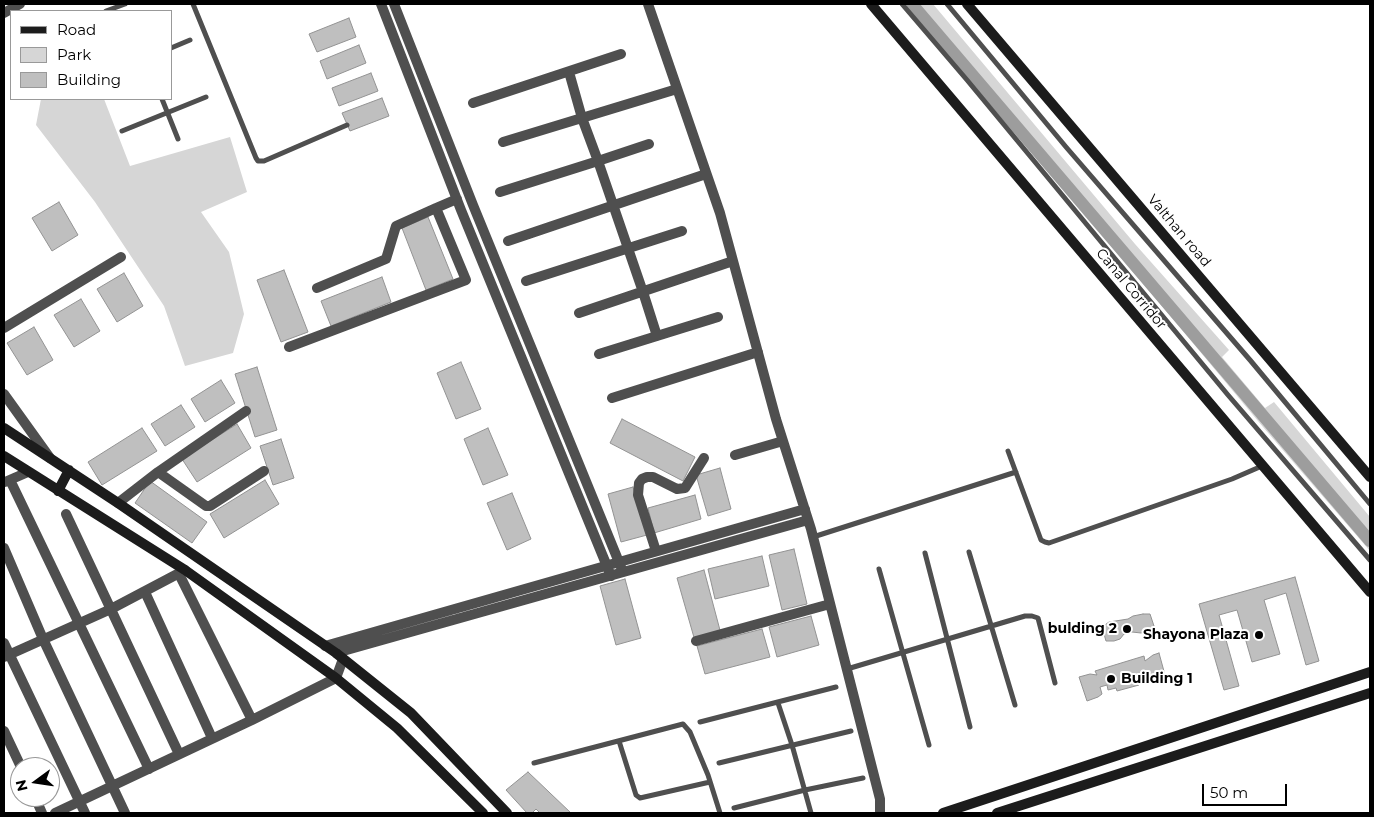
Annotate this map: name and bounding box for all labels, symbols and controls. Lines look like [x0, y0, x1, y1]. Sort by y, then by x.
legend [10, 10, 172, 100]
text: Road [57, 20, 96, 39]
text: Park [57, 45, 91, 64]
text: Building [57, 70, 121, 89]
street label: Valthan road [1144, 191, 1214, 271]
street label: Canal Corridor [1092, 245, 1170, 333]
place label: bulding 2 [1048, 621, 1117, 637]
marker: bulding 2 [1121, 623, 1133, 635]
place label: Shayona Plaza [1143, 627, 1249, 643]
marker: Shayona Plaza [1253, 629, 1265, 641]
place label: Building 1 [1121, 671, 1193, 687]
marker: Building 1 [1105, 673, 1117, 685]
north arrow [10, 757, 60, 807]
scale bar [1204, 774, 1289, 806]
text: N [11, 778, 32, 793]
text: 50 m [1210, 783, 1248, 802]

